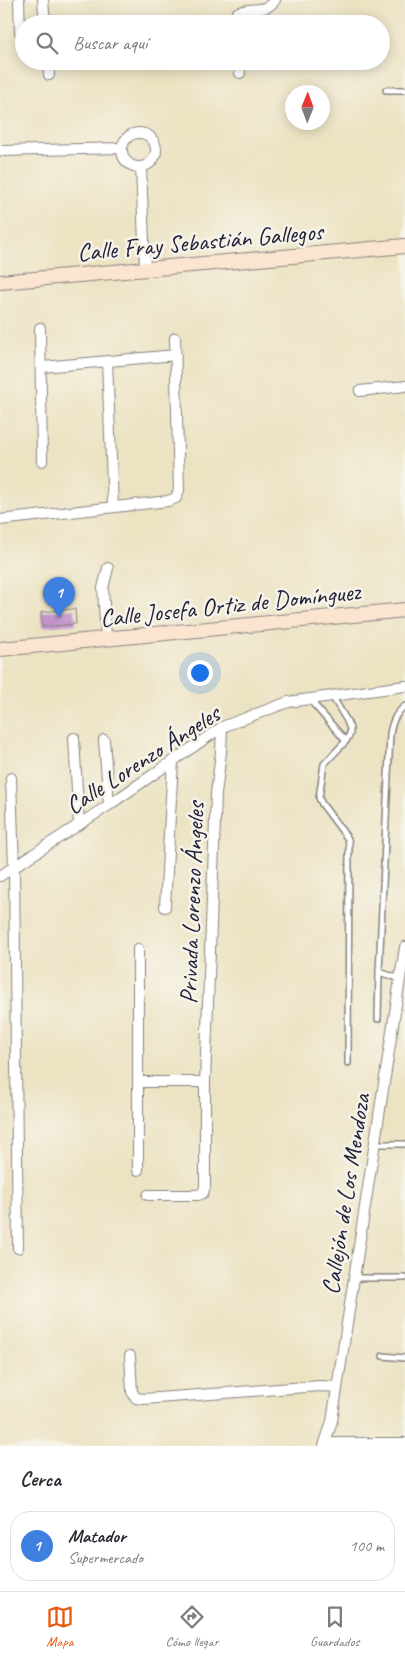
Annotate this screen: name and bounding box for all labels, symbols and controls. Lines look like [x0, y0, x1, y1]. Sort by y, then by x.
search box [15, 15, 390, 70]
icon: search [33, 29, 61, 57]
text: Buscar aquí [73, 31, 147, 55]
north arrow [285, 85, 330, 130]
street label: Calle Fray Sebastián Gallegos [76, 215, 327, 269]
street label: Calle Josefa Ortiz de Domínguez [98, 575, 364, 635]
pin: 1 [43, 577, 75, 618]
your location [187, 660, 213, 686]
street label: Calle Lorenzo Ángeles [59, 697, 228, 822]
street label: Privada Lorenzo Ángeles [172, 799, 212, 1005]
street label: Callejón de Los Mendoza [314, 1090, 378, 1297]
text: Cerca [20, 1466, 61, 1492]
text: Matador [68, 1524, 126, 1548]
text: 1 [33, 1536, 41, 1556]
text: 100 m [350, 1536, 384, 1556]
text: Supermercado [68, 1548, 143, 1568]
tab: Mapa [46, 1603, 74, 1650]
tab: Cómo llegar [165, 1603, 218, 1650]
tab: Guardados [310, 1603, 359, 1650]

